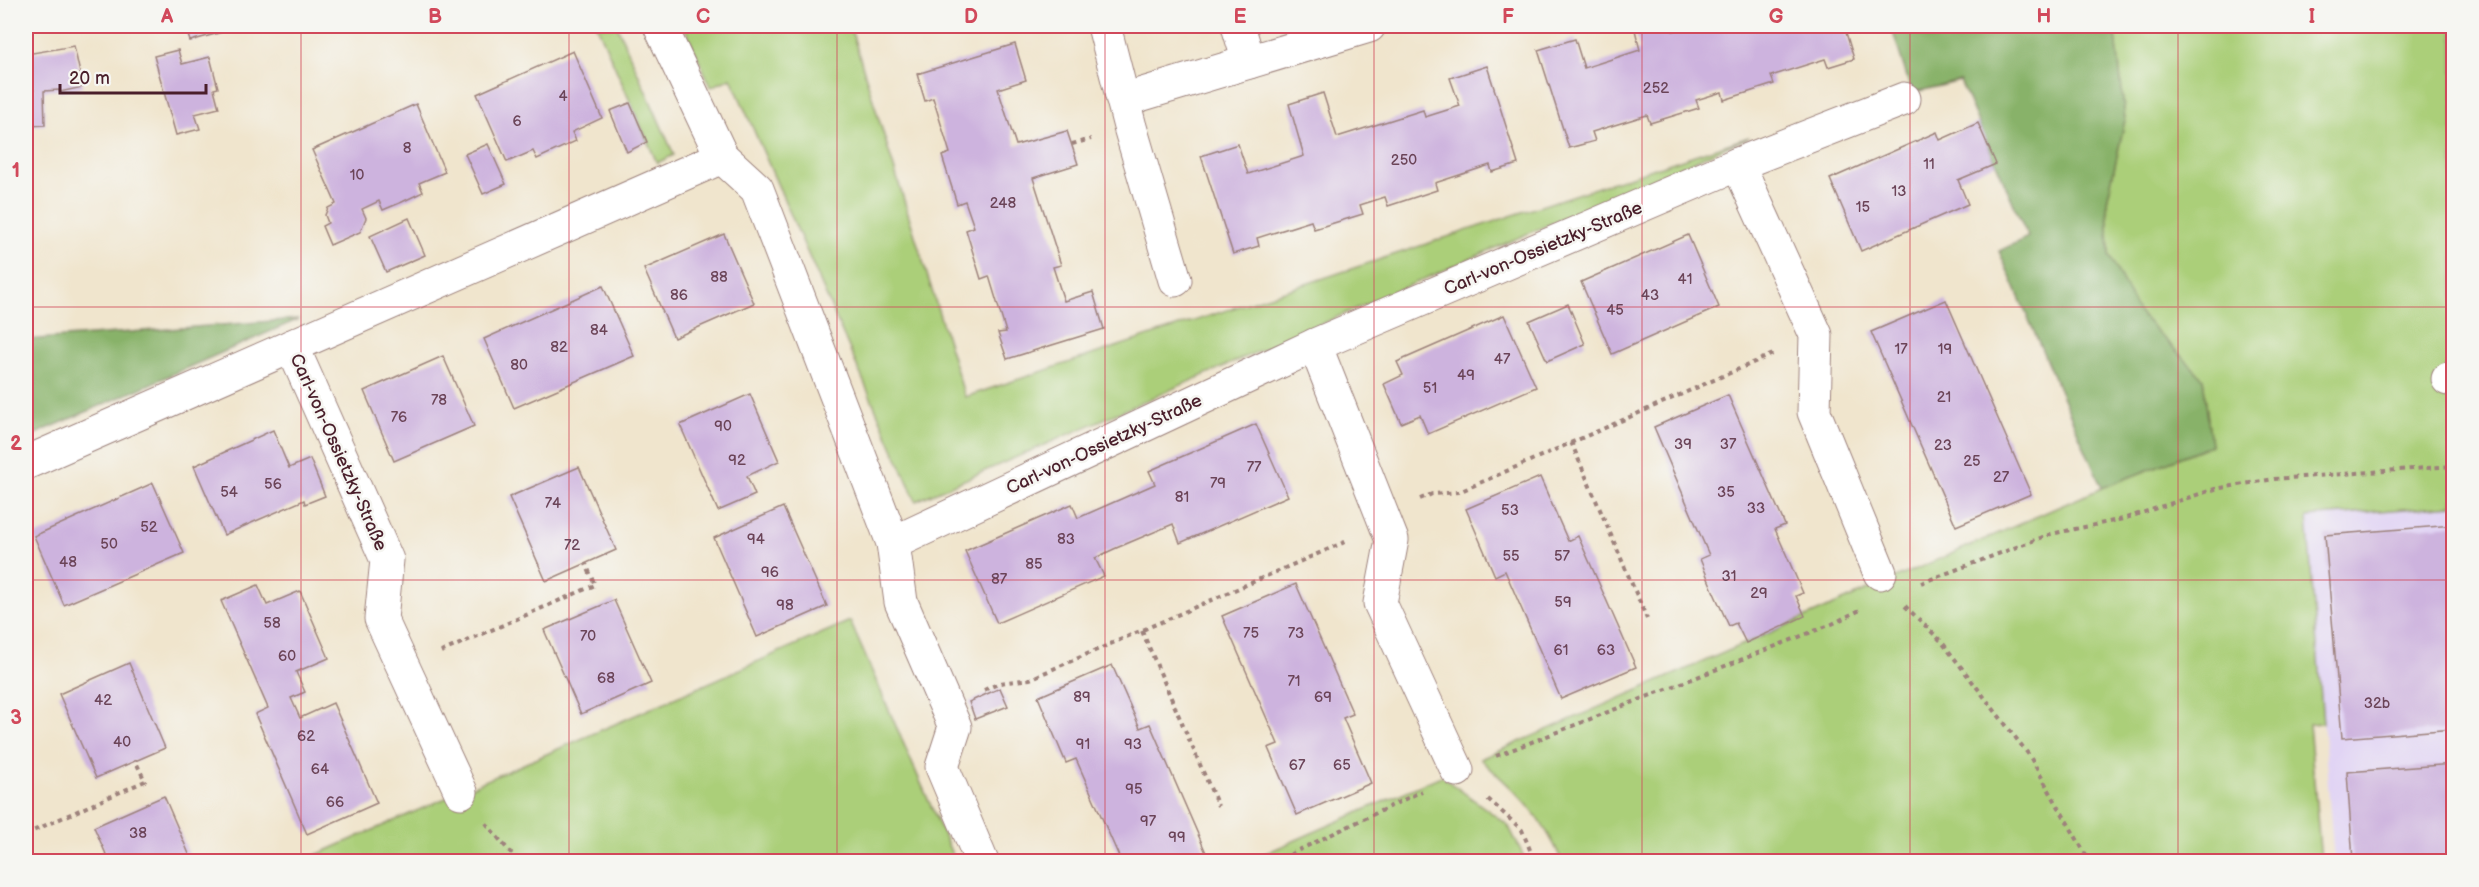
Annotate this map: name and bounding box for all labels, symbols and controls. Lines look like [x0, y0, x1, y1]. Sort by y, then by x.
text: A [160, 5, 174, 29]
text: B [428, 5, 442, 29]
text: C [696, 5, 710, 29]
text: D [964, 5, 978, 29]
text: E [1234, 5, 1247, 29]
text: F [1502, 5, 1514, 29]
text: G [1769, 5, 1784, 29]
text: H [2037, 5, 2051, 29]
text: I [2309, 5, 2315, 29]
scale bar [60, 57, 206, 95]
text: 20 m [69, 68, 110, 89]
house number: 252 [1643, 79, 1669, 98]
house number: 4 [558, 87, 568, 106]
house number: 6 [512, 112, 522, 131]
house number: 8 [403, 139, 412, 158]
house number: 250 [1391, 151, 1417, 170]
house number: 11 [1923, 155, 1935, 174]
text: 1 [12, 159, 20, 183]
house number: 10 [350, 166, 364, 185]
house number: 13 [1891, 182, 1907, 201]
house number: 248 [990, 194, 1017, 213]
street label: Carl-von-Ossietzky-Straße [1441, 197, 1646, 300]
house number: 15 [1856, 198, 1870, 217]
house number: 88 [710, 268, 728, 287]
house number: 41 [1678, 270, 1692, 289]
house number: 86 [670, 286, 688, 305]
house number: 43 [1641, 286, 1659, 305]
house number: 45 [1606, 301, 1624, 320]
house number: 84 [590, 321, 608, 340]
house number: 82 [550, 338, 568, 357]
house number: 17 [1894, 340, 1908, 359]
house number: 19 [1938, 340, 1952, 359]
street label: Carl-von-Ossietzky-Straße [286, 350, 392, 554]
house number: 47 [1494, 350, 1511, 369]
house number: 80 [510, 356, 528, 375]
house number: 49 [1457, 366, 1475, 385]
house number: 51 [1423, 379, 1437, 398]
house number: 21 [1937, 388, 1951, 407]
street label: Carl-von-Ossietzky-Straße [1003, 390, 1206, 499]
house number: 78 [431, 391, 447, 410]
house number: 76 [391, 408, 407, 427]
house number: 90 [714, 417, 732, 436]
text: 2 [10, 432, 22, 456]
house number: 39 [1674, 435, 1692, 454]
house number: 37 [1720, 435, 1737, 454]
house number: 23 [1934, 436, 1952, 455]
house number: 92 [728, 451, 746, 470]
house number: 25 [1963, 452, 1981, 471]
house number: 77 [1247, 458, 1262, 477]
house number: 27 [1993, 468, 2010, 487]
house number: 79 [1210, 474, 1226, 493]
house number: 56 [264, 475, 282, 494]
house number: 54 [220, 483, 238, 502]
house number: 35 [1717, 483, 1735, 502]
house number: 81 [1175, 488, 1189, 507]
house number: 74 [545, 494, 561, 513]
house number: 33 [1747, 499, 1765, 518]
house number: 53 [1501, 501, 1519, 520]
house number: 52 [140, 518, 158, 537]
house number: 94 [747, 530, 765, 549]
house number: 83 [1057, 530, 1075, 549]
house number: 50 [100, 535, 118, 554]
house number: 72 [564, 536, 580, 555]
house number: 55 [1502, 547, 1520, 566]
house number: 57 [1554, 547, 1571, 566]
house number: 48 [59, 553, 77, 572]
house number: 85 [1025, 555, 1043, 574]
house number: 96 [761, 563, 779, 582]
house number: 31 [1721, 567, 1737, 586]
house number: 87 [991, 570, 1008, 589]
house number: 29 [1750, 584, 1768, 603]
house number: 59 [1554, 593, 1572, 612]
house number: 98 [776, 596, 794, 615]
house number: 58 [263, 614, 281, 633]
house number: 75 [1243, 624, 1259, 643]
house number: 73 [1288, 624, 1304, 643]
house number: 70 [580, 627, 596, 646]
house number: 61 [1554, 641, 1568, 660]
house number: 63 [1597, 641, 1615, 660]
house number: 60 [278, 647, 296, 666]
house number: 68 [597, 669, 615, 688]
house number: 71 [1287, 672, 1301, 691]
house number: 89 [1073, 688, 1091, 707]
house number: 69 [1314, 688, 1332, 707]
house number: 42 [94, 691, 112, 710]
house number: 32b [2364, 694, 2391, 713]
text: 3 [10, 706, 22, 730]
house number: 62 [297, 727, 315, 746]
house number: 40 [113, 733, 131, 752]
house number: 91 [1076, 735, 1090, 754]
house number: 93 [1124, 735, 1142, 754]
house number: 67 [1289, 756, 1306, 775]
house number: 65 [1333, 756, 1351, 775]
house number: 64 [311, 760, 329, 779]
house number: 95 [1125, 780, 1143, 799]
house number: 66 [326, 793, 344, 812]
house number: 97 [1140, 812, 1157, 831]
house number: 38 [129, 824, 147, 843]
house number: 99 [1168, 828, 1186, 847]

